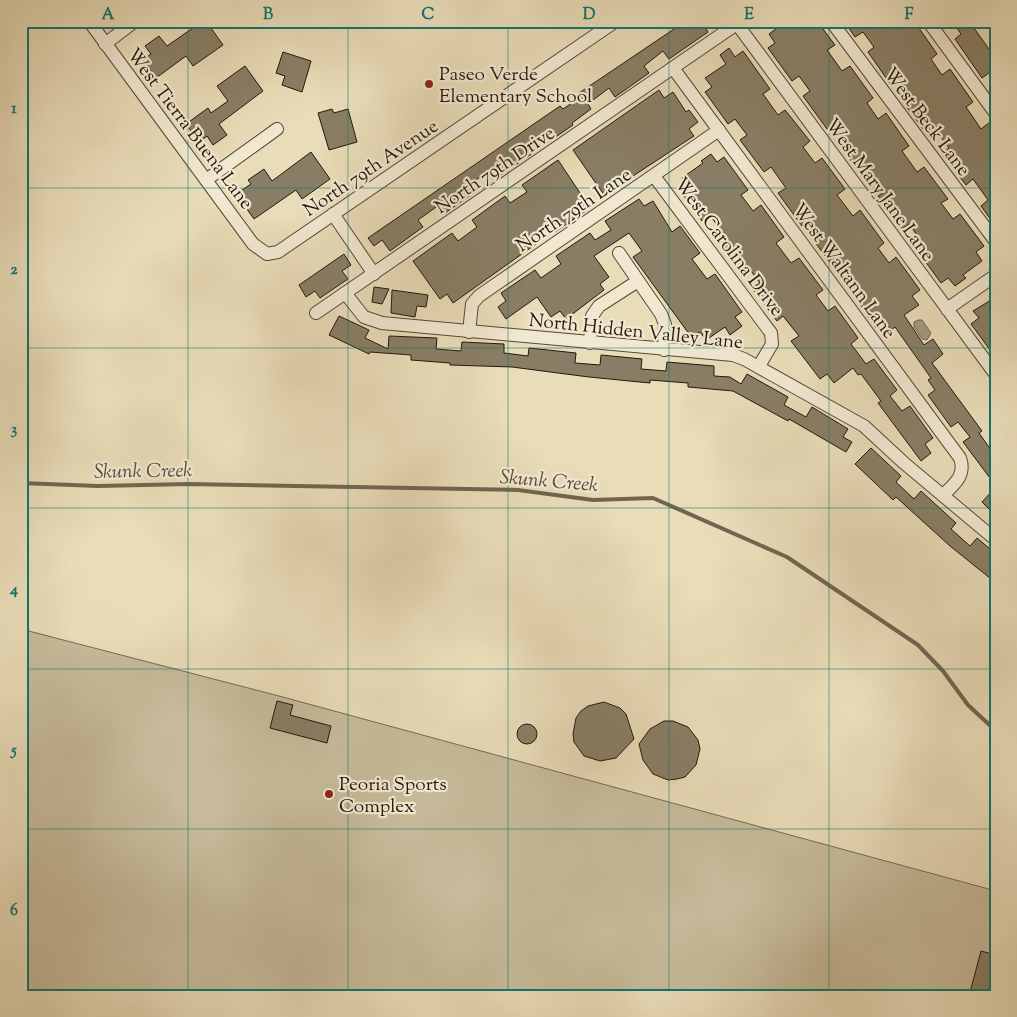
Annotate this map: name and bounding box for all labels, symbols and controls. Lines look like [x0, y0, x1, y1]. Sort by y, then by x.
text: A [102, 4, 115, 27]
text: B [263, 4, 273, 27]
text: C [422, 4, 435, 27]
text: D [583, 4, 596, 27]
text: E [744, 4, 754, 27]
text: F [905, 4, 914, 27]
street label: West Tierra Buena Lane [119, 43, 259, 216]
place label: Paseo Verde Elementary School [439, 62, 592, 111]
street label: West Beck Lane [876, 62, 976, 183]
marker: Paseo Verde Elementary School [423, 78, 435, 90]
text: 1 [11, 98, 17, 121]
street label: West Mary Jane Lane [818, 113, 940, 268]
street label: North 79th Avenue [299, 114, 444, 224]
street label: North 79th Drive [430, 121, 561, 221]
street label: North 79th Lane [511, 162, 638, 260]
street label: West Carolina Drive [667, 172, 789, 323]
street label: West Waltann Lane [784, 198, 902, 345]
text: 2 [10, 259, 18, 282]
street label: North Hidden Valley Lane [527, 308, 744, 357]
text: 3 [11, 419, 18, 442]
water label: Skunk Creek [94, 457, 193, 488]
water label: Skunk Creek [498, 464, 599, 501]
text: 4 [9, 579, 18, 602]
text: 5 [9, 740, 17, 763]
place label: Peoria Sports Complex [339, 772, 447, 821]
marker: Peoria Sports Complex [323, 788, 335, 800]
text: 6 [10, 900, 18, 923]

